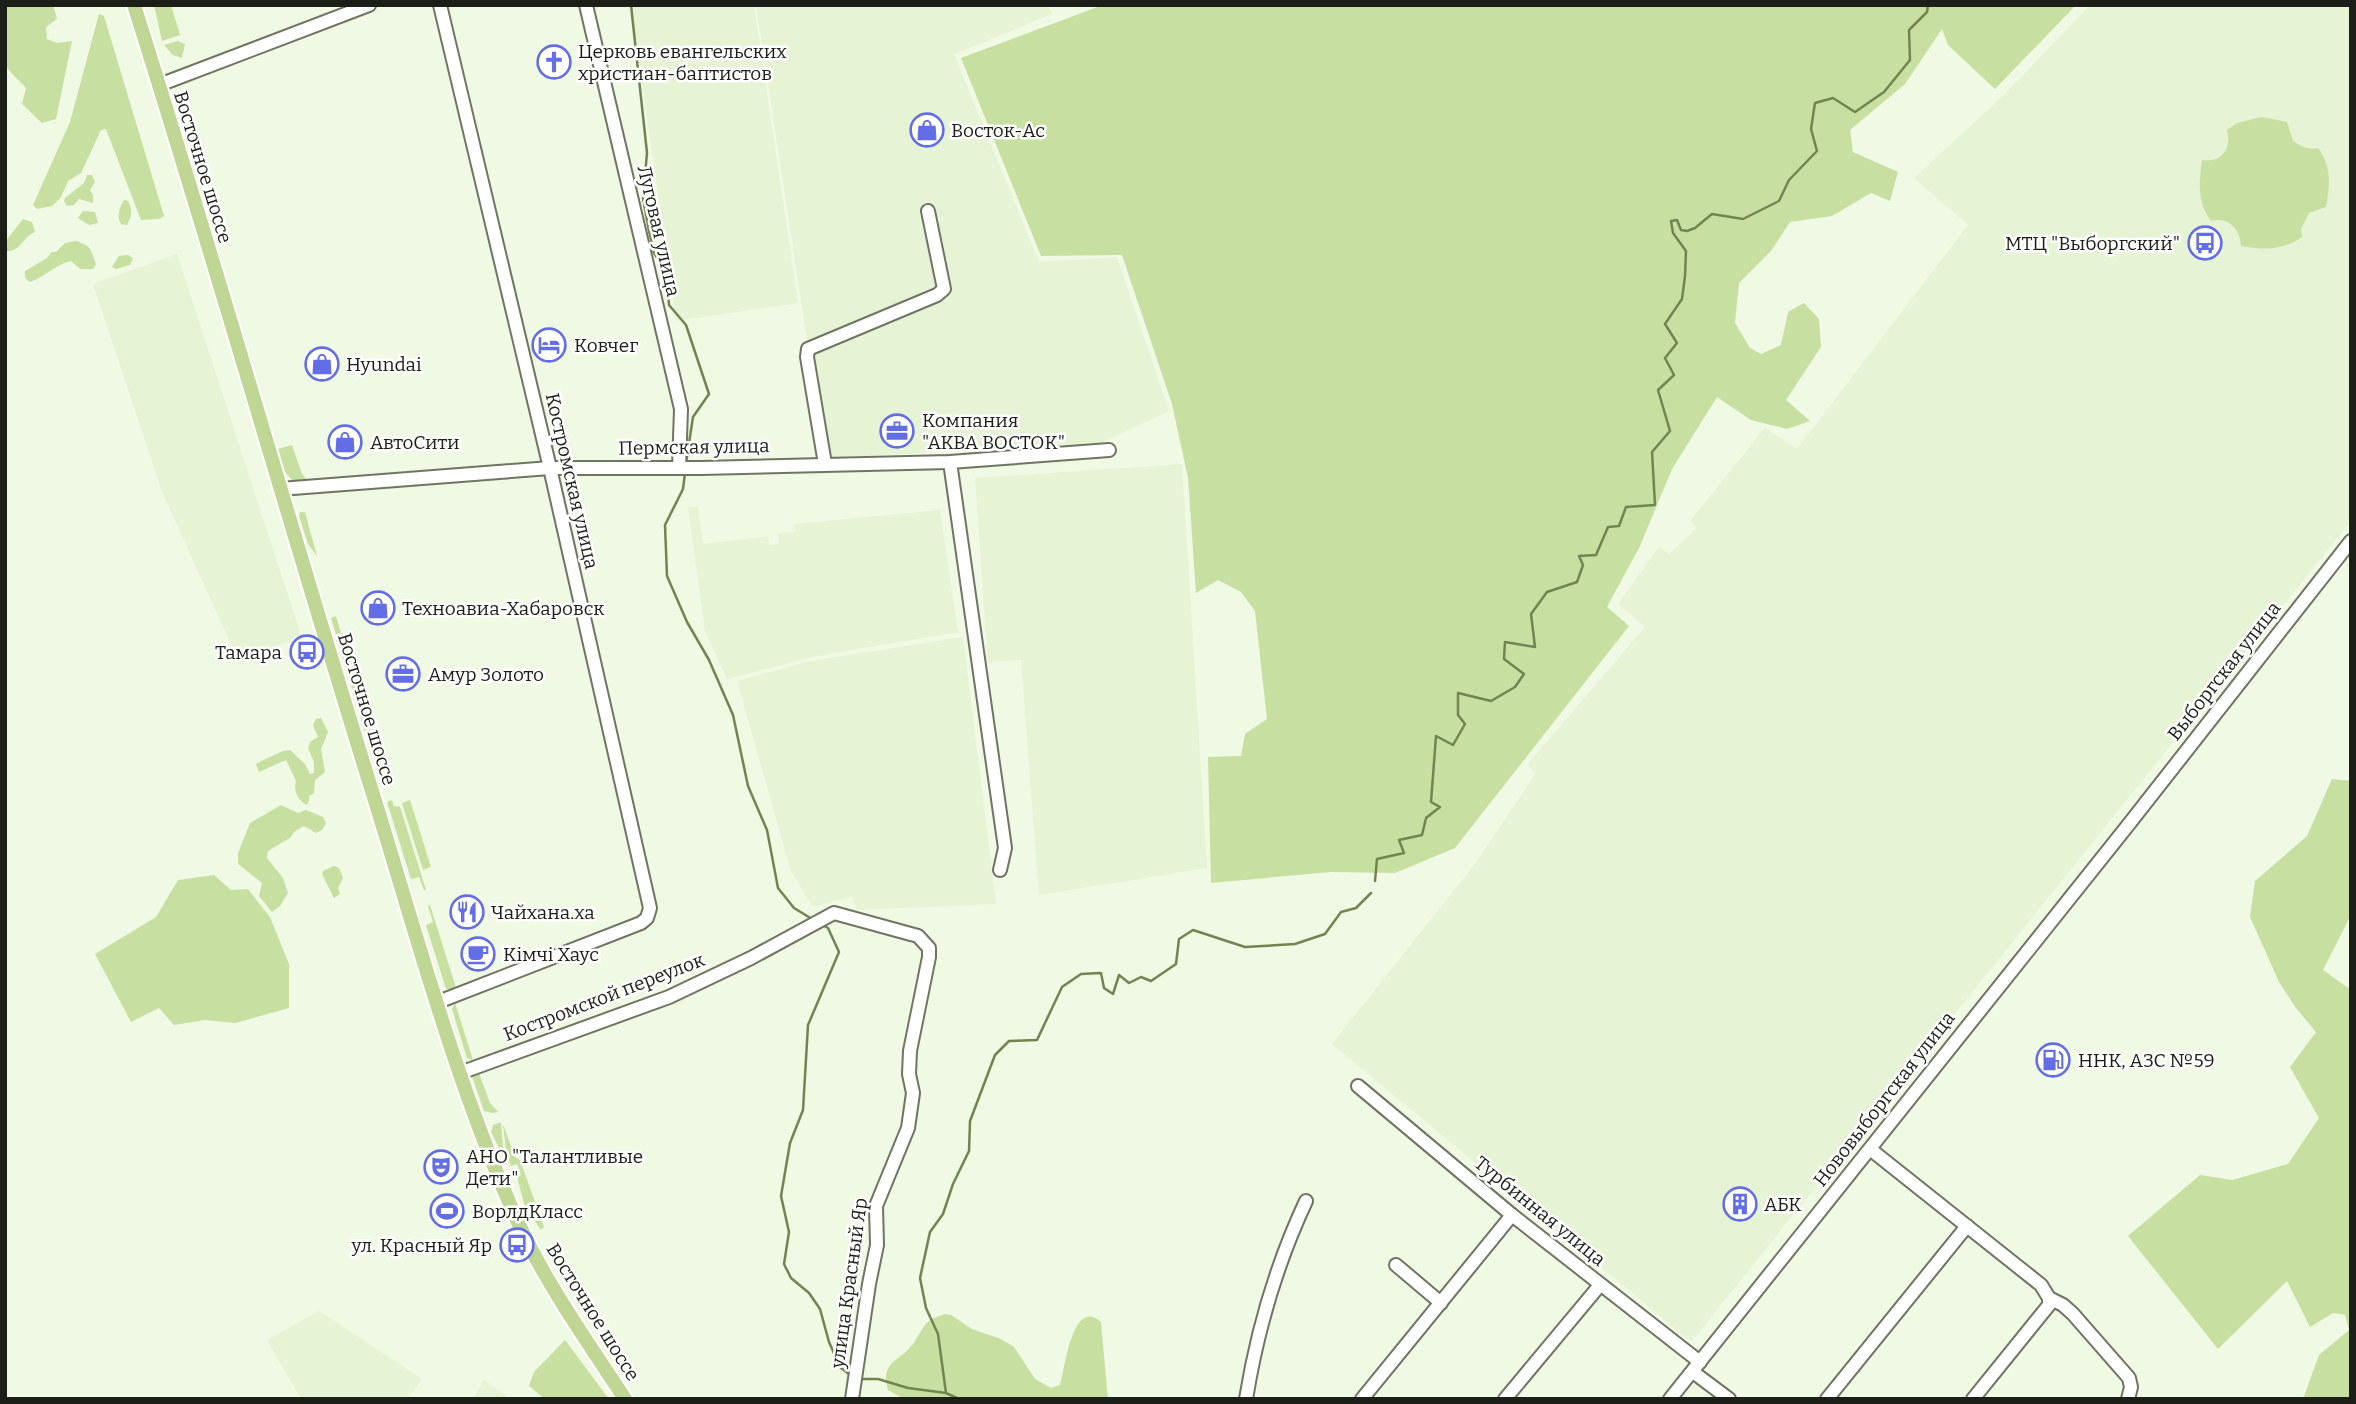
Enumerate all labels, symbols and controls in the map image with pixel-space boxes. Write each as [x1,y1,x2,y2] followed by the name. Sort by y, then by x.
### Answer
[578,40,787,85] place label: Церковь евангельских христиан-баптистов
[535,43,573,81] church icon: Церковь евангельских христиан-баптистов
[169,88,237,246] street label: Восточное шоссе
[908,111,946,149] shop icon: Восток-Ас
[951,119,1045,142] place label: Восток-Ас
[633,163,685,299] street label: Луговая улица
[2186,224,2224,262] bus stop icon: МТЦ "Выборгский"
[2005,232,2180,255] place label: МТЦ "Выборгский"
[530,326,568,364] hotel icon: Ковчег
[574,334,638,357] place label: Ковчег
[303,345,341,383] shop icon: Hyundai
[346,353,422,376] place label: Hyundai
[541,391,604,572] street label: Костромская улица
[922,409,1065,454] place label: Компания "АКВА ВОСТОК"
[878,412,916,450] office icon: Компания "АКВА ВОСТОК"
[326,423,364,461] shop icon: АвтоСити
[370,431,460,454] place label: АвтоСити
[618,434,770,460] street label: Пермская улица
[359,589,397,627] shop icon: Техноавиа-Хабаровск
[402,597,605,620] place label: Техноавиа-Хабаровск
[2163,597,2286,745] street label: Выборгская улица
[333,630,401,788] street label: Восточное шоссе
[288,633,326,671] bus stop icon: Тамара
[215,641,283,664] place label: Тамара
[384,655,422,693] office icon: Амур Золото
[428,663,544,686] place label: Амур Золото
[448,893,486,931] restaurant icon: Чайхана.ха
[491,901,595,924] place label: Чайхана.ха
[459,935,497,973] cafe icon: Кiмчi Хаус
[503,943,599,966] place label: Кiмчi Хаус
[500,948,708,1046] street label: Костромской переулок
[1808,1006,1960,1191] street label: Нововыборгская улица
[2034,1041,2072,1079] fuel station icon: ННК, АЗС №59
[2078,1049,2215,1072] place label: ННК, АЗС №59
[466,1145,643,1190] place label: АНО "Талантливые Дети"
[422,1148,460,1186] theatre icon: АНО "Талантливые Дети"
[1470,1151,1611,1271] street label: Турбинная улица
[1721,1185,1759,1223] building icon: АБК
[428,1192,466,1230] sports icon: ВорлдКласс
[1764,1193,1802,1216] place label: АБК
[826,1196,872,1371] street label: улица Красный Яр
[472,1200,583,1223] place label: ВорлдКласс
[498,1226,536,1264] bus stop icon: ул. Красный Яр
[351,1234,492,1257] place label: ул. Красный Яр
[541,1239,645,1385] street label: Восточное шоссе

